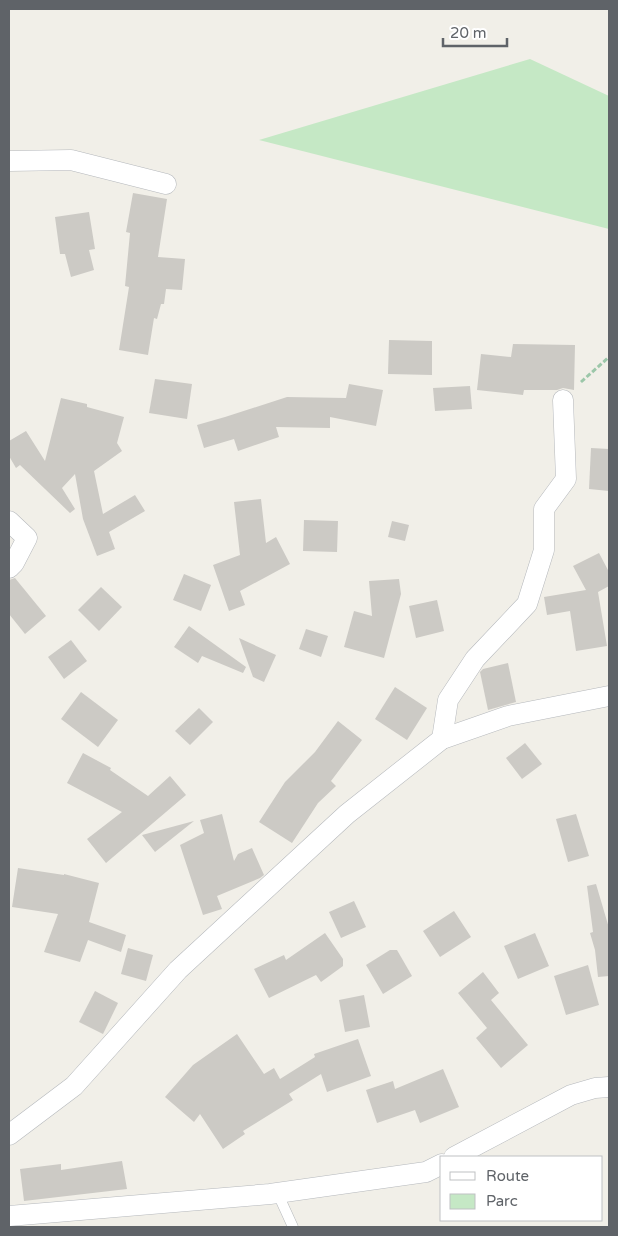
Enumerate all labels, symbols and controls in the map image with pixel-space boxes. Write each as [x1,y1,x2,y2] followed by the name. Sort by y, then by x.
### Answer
[443,15,507,47] scale bar
[450,24,487,42] text: 20 m
[440,1156,603,1221] legend
[486,1167,529,1185] text: Route
[486,1192,518,1210] text: Parc

